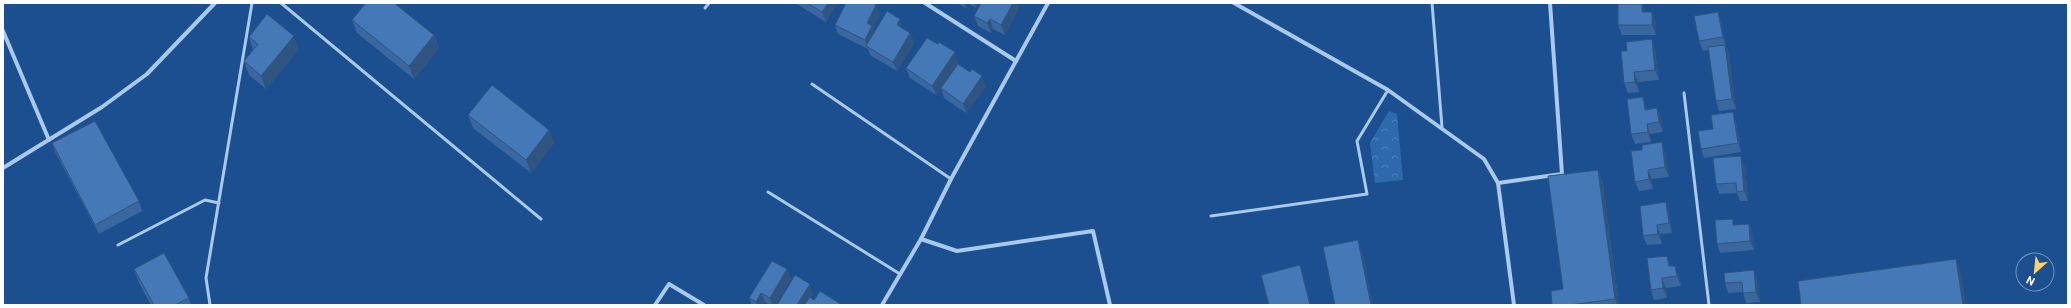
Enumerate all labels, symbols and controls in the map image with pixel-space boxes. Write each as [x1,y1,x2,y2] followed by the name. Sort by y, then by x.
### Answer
[2015,252,2055,292] north arrow
[2024,273,2037,288] text: N

